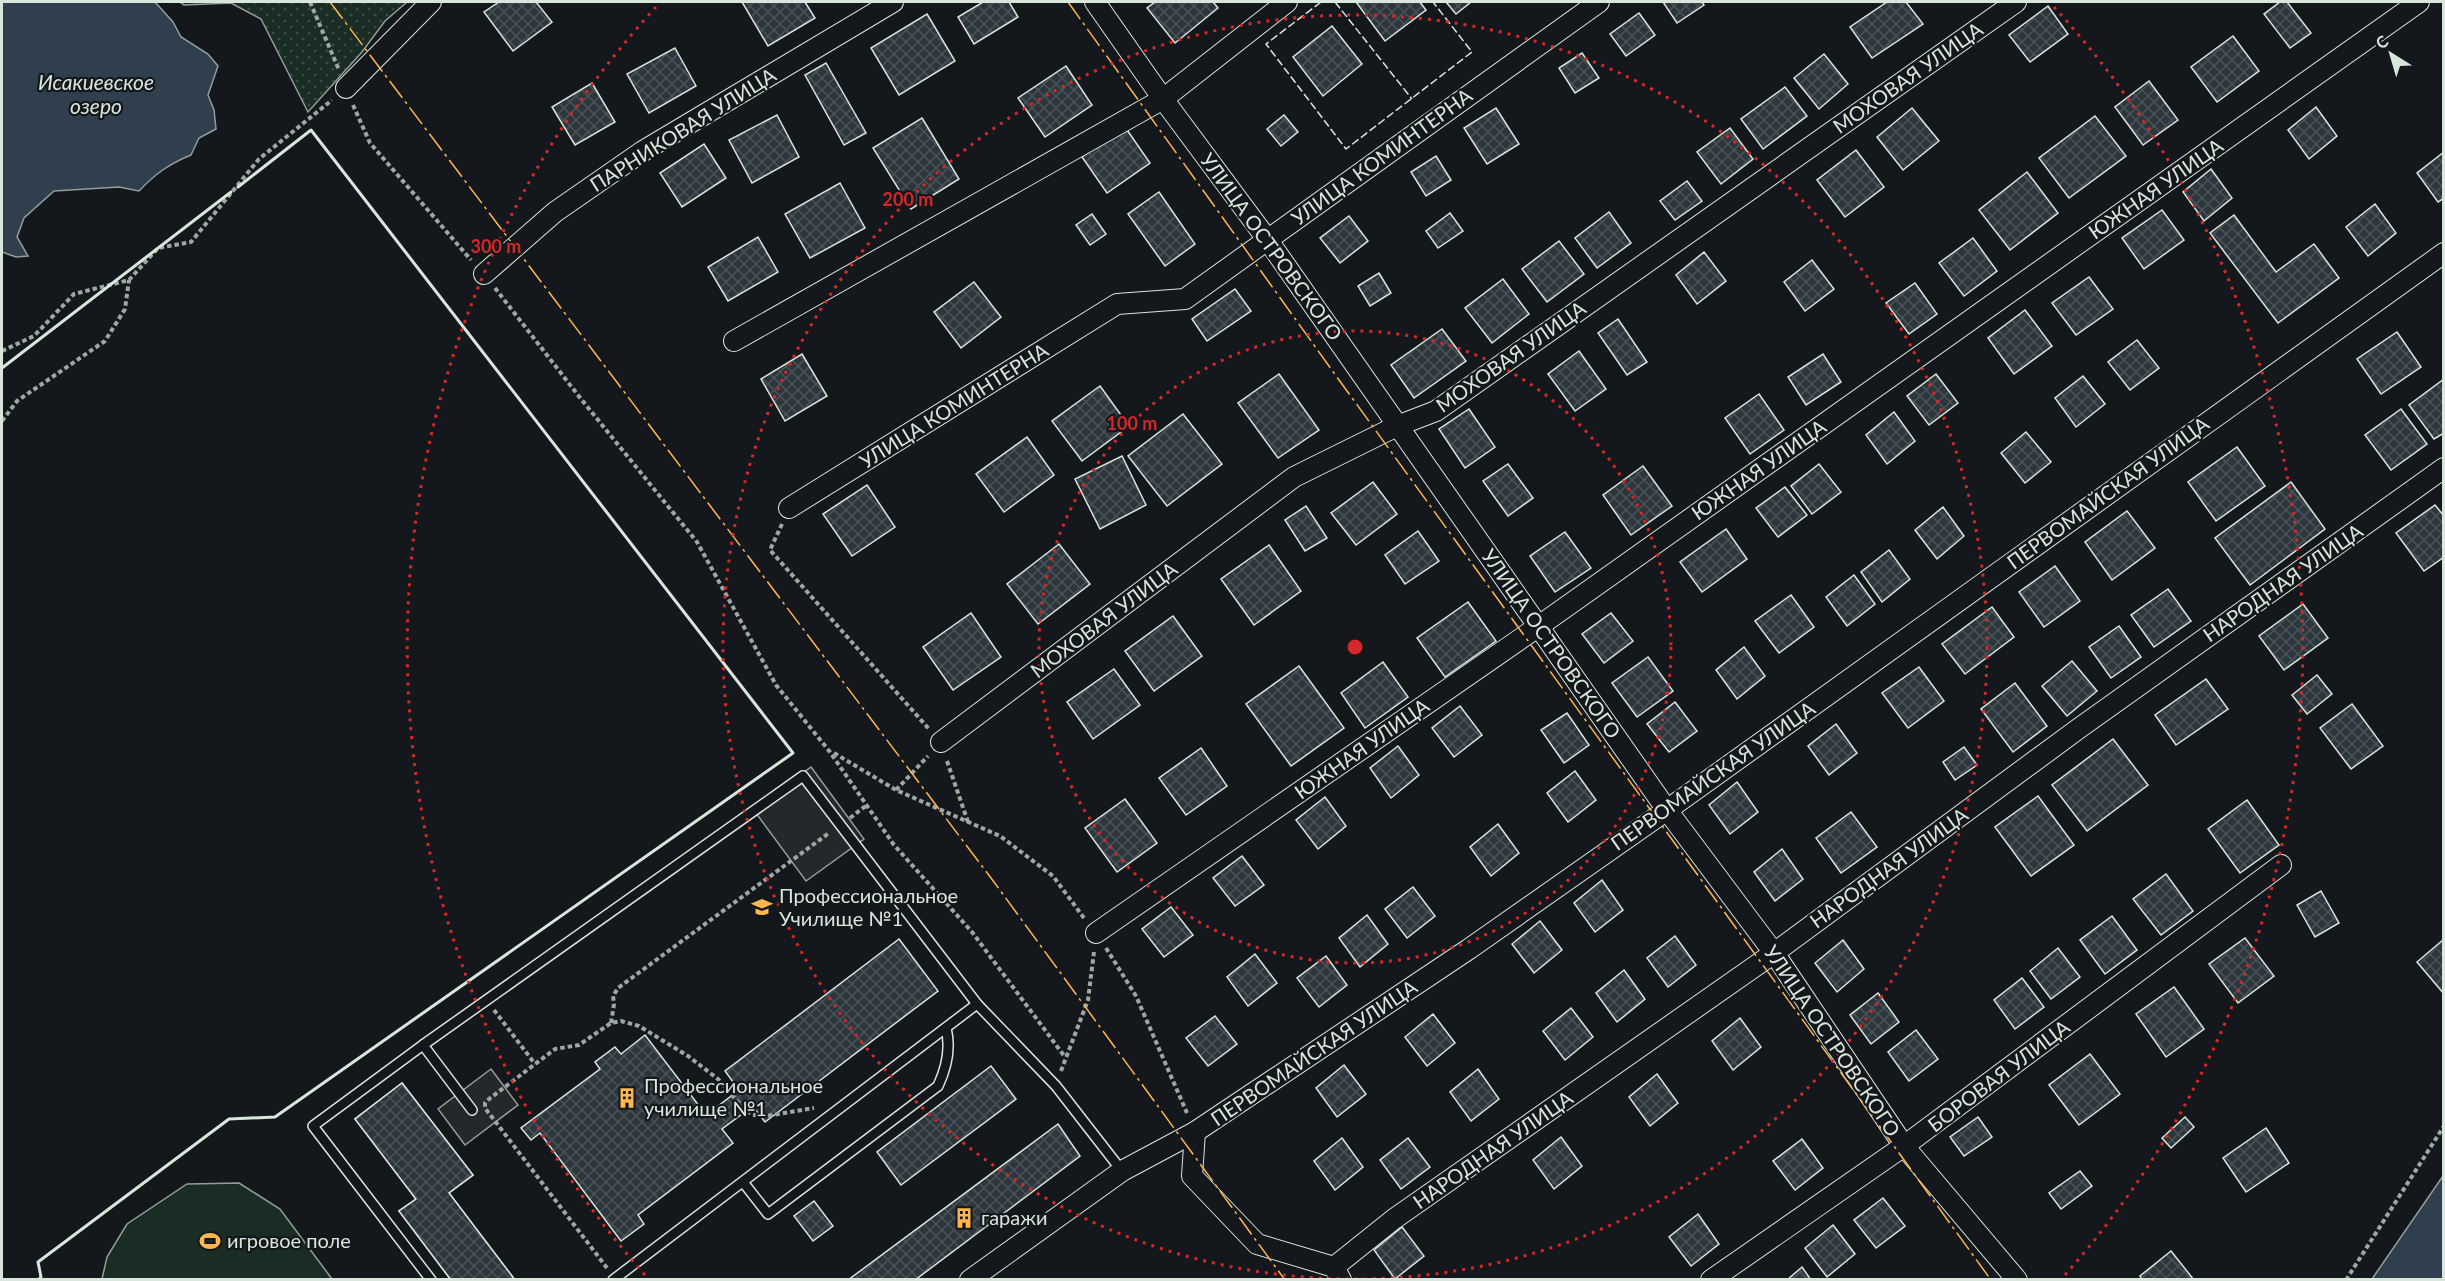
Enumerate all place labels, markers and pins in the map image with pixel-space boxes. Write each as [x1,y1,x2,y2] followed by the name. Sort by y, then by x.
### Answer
[1345,637,1365,657] centre of rings
[779,883,958,930] place label: Профессиональное Училище №1
[750,895,774,919] school or university icon: Профессиональное Училище №1
[644,1073,823,1120] place label: Профессиональное училище №1
[615,1086,639,1110] building icon: Профессиональное училище №1
[981,1205,1048,1229] place label: гаражи
[952,1206,976,1230] building icon: гаражи
[227,1228,351,1252] place label: игровое поле
[198,1229,222,1253] sports icon: игровое поле

